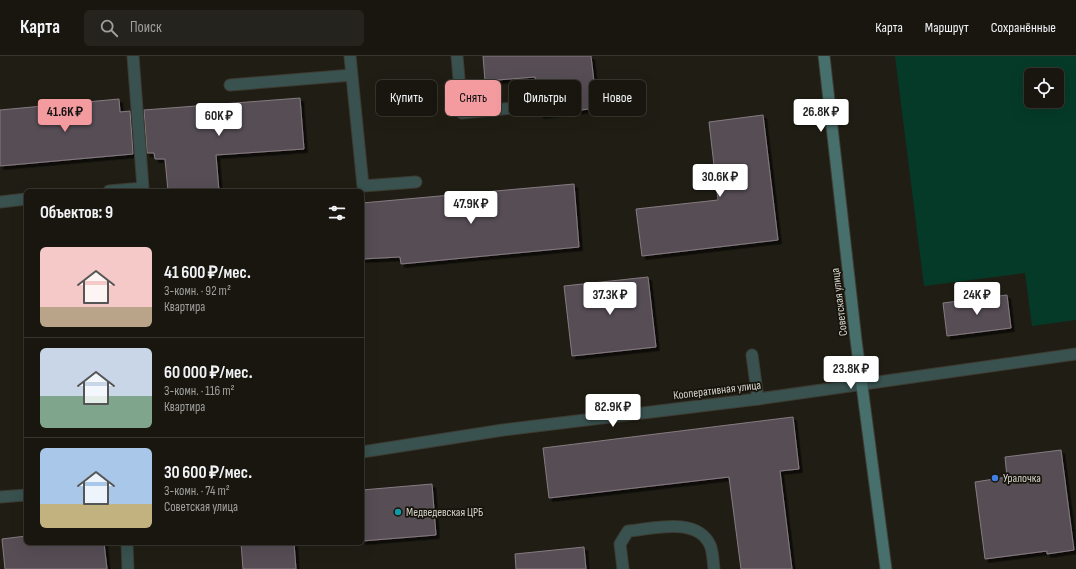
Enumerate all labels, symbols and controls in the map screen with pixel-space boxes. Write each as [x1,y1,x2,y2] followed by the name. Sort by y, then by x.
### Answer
[84,10,364,46] search box
[20,16,60,39] text: Карта
[98,17,120,39] icon: search
[130,18,162,37] text: Поиск
[875,19,903,36] text: Карта
[925,19,969,36] text: Маршрут
[991,19,1056,36] text: Сохранённые
[1024,68,1064,108] map controls
[1024,68,1064,108] button: locate
[376,80,437,116] chip: Купить
[445,80,501,116] chip: Снять
[509,80,581,116] chip: Фильтры
[589,80,646,116] chip: Новое
[28,99,102,133] pin: 41.6K ₽
[784,99,858,133] pin: 26.8K ₽
[191,103,247,137] pin: 60K ₽
[47,104,83,120] text: 41.6K ₽
[803,104,839,120] text: 26.8K ₽
[205,108,233,124] text: 60K ₽
[683,164,757,198] pin: 30.6K ₽
[702,169,738,185] text: 30.6K ₽
[434,191,508,225] pin: 47.9K ₽
[453,196,489,212] text: 47.9K ₽
[326,202,348,224] icon: filters
[40,203,113,223] text: Объектов: 9
[72,263,120,311] icon: home
[164,263,251,283] text: 41 600 ₽/мес.
[828,267,851,337] street label: Советская улица
[573,282,647,316] pin: 37.3K ₽
[949,282,1005,316] pin: 24K ₽
[164,283,231,299] text: 3-комн. · 92 m²
[592,287,628,303] text: 37.3K ₽
[963,287,991,303] text: 24K ₽
[164,299,205,315] text: Квартира
[814,356,888,390] pin: 23.8K ₽
[833,361,869,377] text: 23.8K ₽
[164,363,253,383] text: 60 000 ₽/мес.
[72,364,120,412] icon: home
[672,378,762,403] street label: Кооперативная улица
[164,383,235,399] text: 3-комн. · 116 m²
[576,394,650,428] pin: 82.9K ₽
[164,399,205,415] text: Квартира
[595,399,631,415] text: 82.9K ₽
[164,463,252,483] text: 30 600 ₽/мес.
[72,464,120,512] icon: home
[1003,471,1041,486] place label: Уралочка
[990,473,1000,483] marker: Уралочка
[164,483,230,499] text: 3-комн. · 74 m²
[164,499,238,515] text: Советская улица
[406,505,483,520] place label: Медведевская ЦРБ
[393,507,403,517] marker: Медведевская ЦРБ

